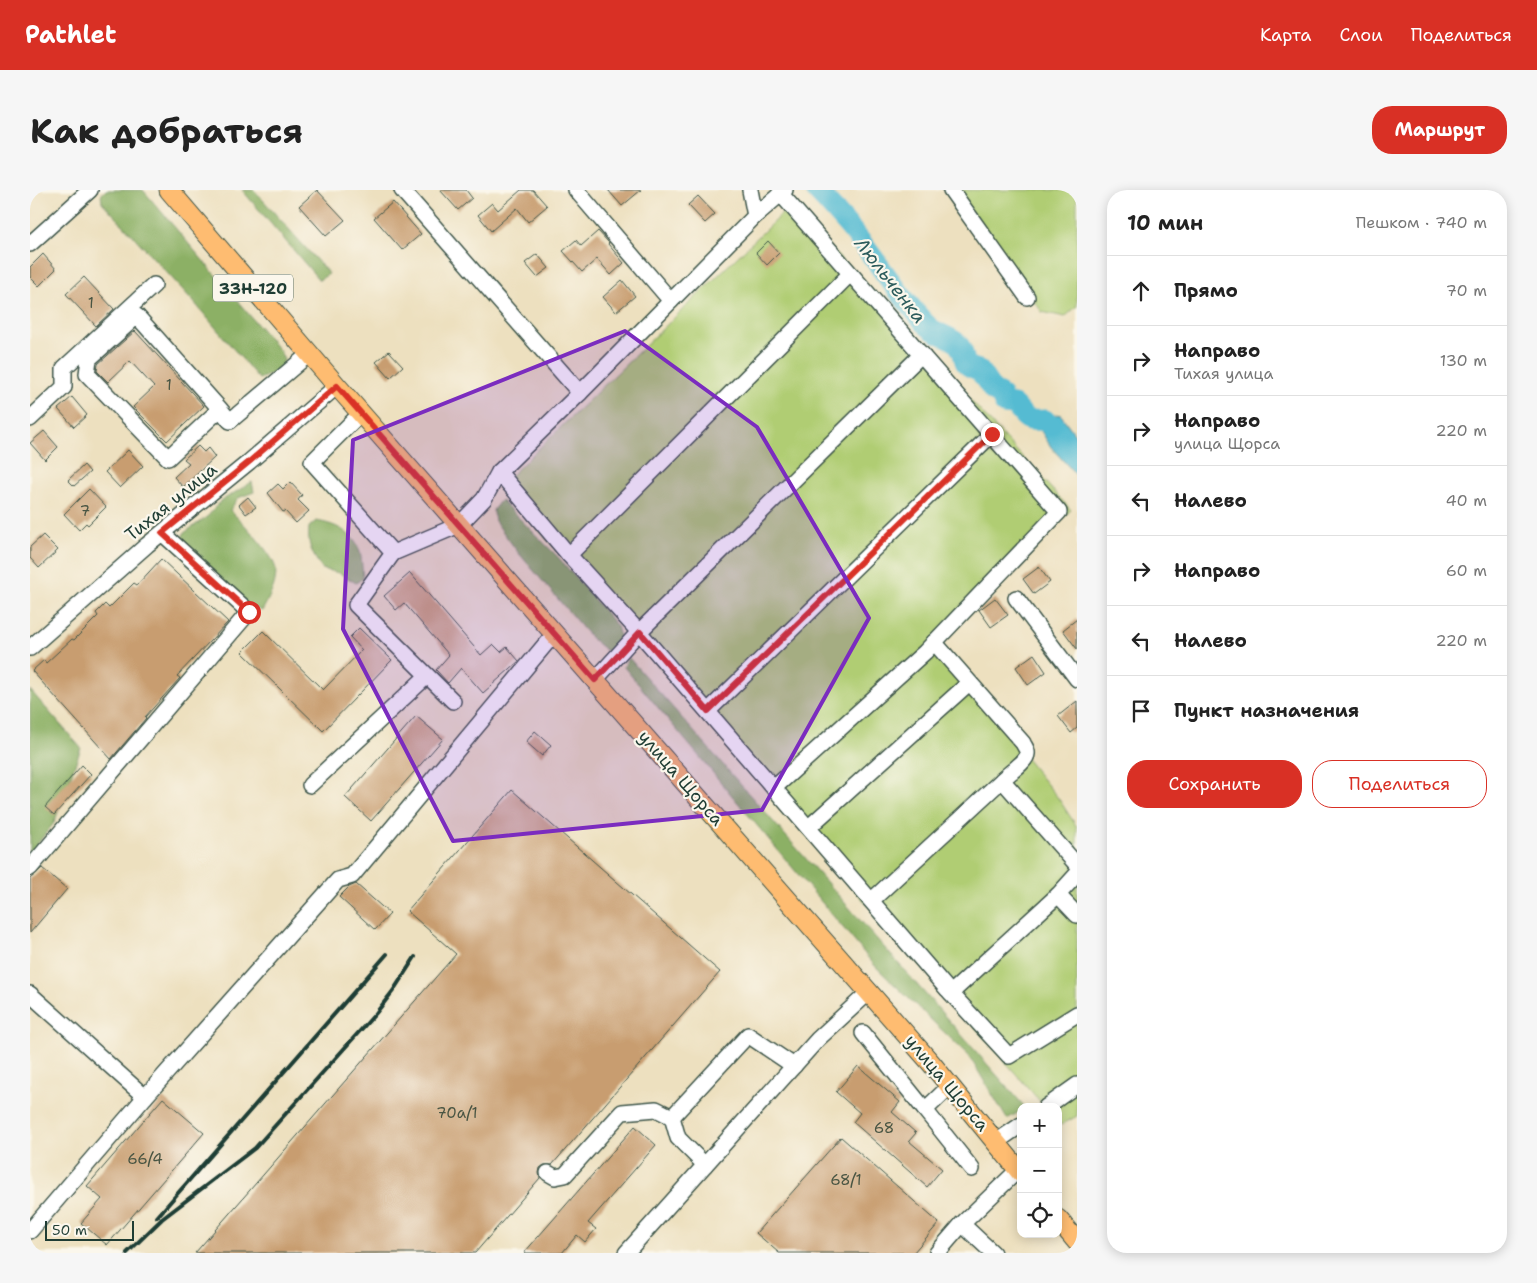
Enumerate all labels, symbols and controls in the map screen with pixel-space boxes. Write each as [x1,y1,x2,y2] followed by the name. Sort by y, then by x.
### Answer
[25,19,116,51] text: Pathlet
[1260,23,1311,47] text: Карта
[1339,23,1383,47] text: Слои
[1411,23,1512,47] text: Поделиться
[1372,106,1507,154] button: Маршрут
[30,107,303,154] text: Как добраться
[1127,209,1203,237] text: 10 мин
[1356,212,1487,233] text: Пешком · 740 m
[849,231,932,328] water label: Люльченка
[213,275,293,302] road number: 33Н-120
[1127,277,1155,305] icon: ahead
[1174,278,1238,303] text: Прямо
[1446,280,1487,301] text: 70 m
[88,293,94,313] house number: 1
[1174,338,1260,363] text: Направо
[1127,347,1155,375] icon: right
[1440,350,1487,371] text: 130 m
[1174,363,1273,384] text: Тихая улица
[166,375,172,395] house number: 1
[1174,408,1260,433] text: Направо
[1127,417,1155,445] icon: right
[1435,420,1487,441] text: 220 m
[981,423,1004,446] route end
[1174,433,1280,454] text: улица Щорса
[120,457,222,547] street label: Тихая улица
[1127,487,1155,515] icon: left
[1174,488,1247,513] text: Налево
[1445,490,1487,511] text: 40 m
[80,501,90,521] house number: 7
[1127,557,1155,585] icon: right
[1174,558,1260,583] text: Направо
[1446,560,1487,581] text: 60 m
[238,601,261,624] route start
[1127,627,1155,655] icon: left
[1174,628,1247,653] text: Налево
[1435,630,1487,651] text: 220 m
[1127,697,1155,725] icon: arrive
[1174,698,1359,723] text: Пункт назначения
[633,725,729,831] street label: улица Щорса
[1127,760,1302,808] button: Сохранить
[1312,760,1487,808] button: Поделиться
[899,1030,995,1136] street label: улица Щорса
[436,1103,478,1123] house number: 70а/1
[1017,1103,1062,1238] map controls
[1017,1103,1062,1148] button: +
[874,1118,894,1138] house number: 68
[1017,1148,1062,1193] button: −
[127,1149,163,1169] house number: 66/4
[830,1170,862,1190] house number: 68/1
[1017,1193,1062,1238] button: locate
[45,1218,134,1241] scale bar
[52,1221,87,1239] text: 50 m

